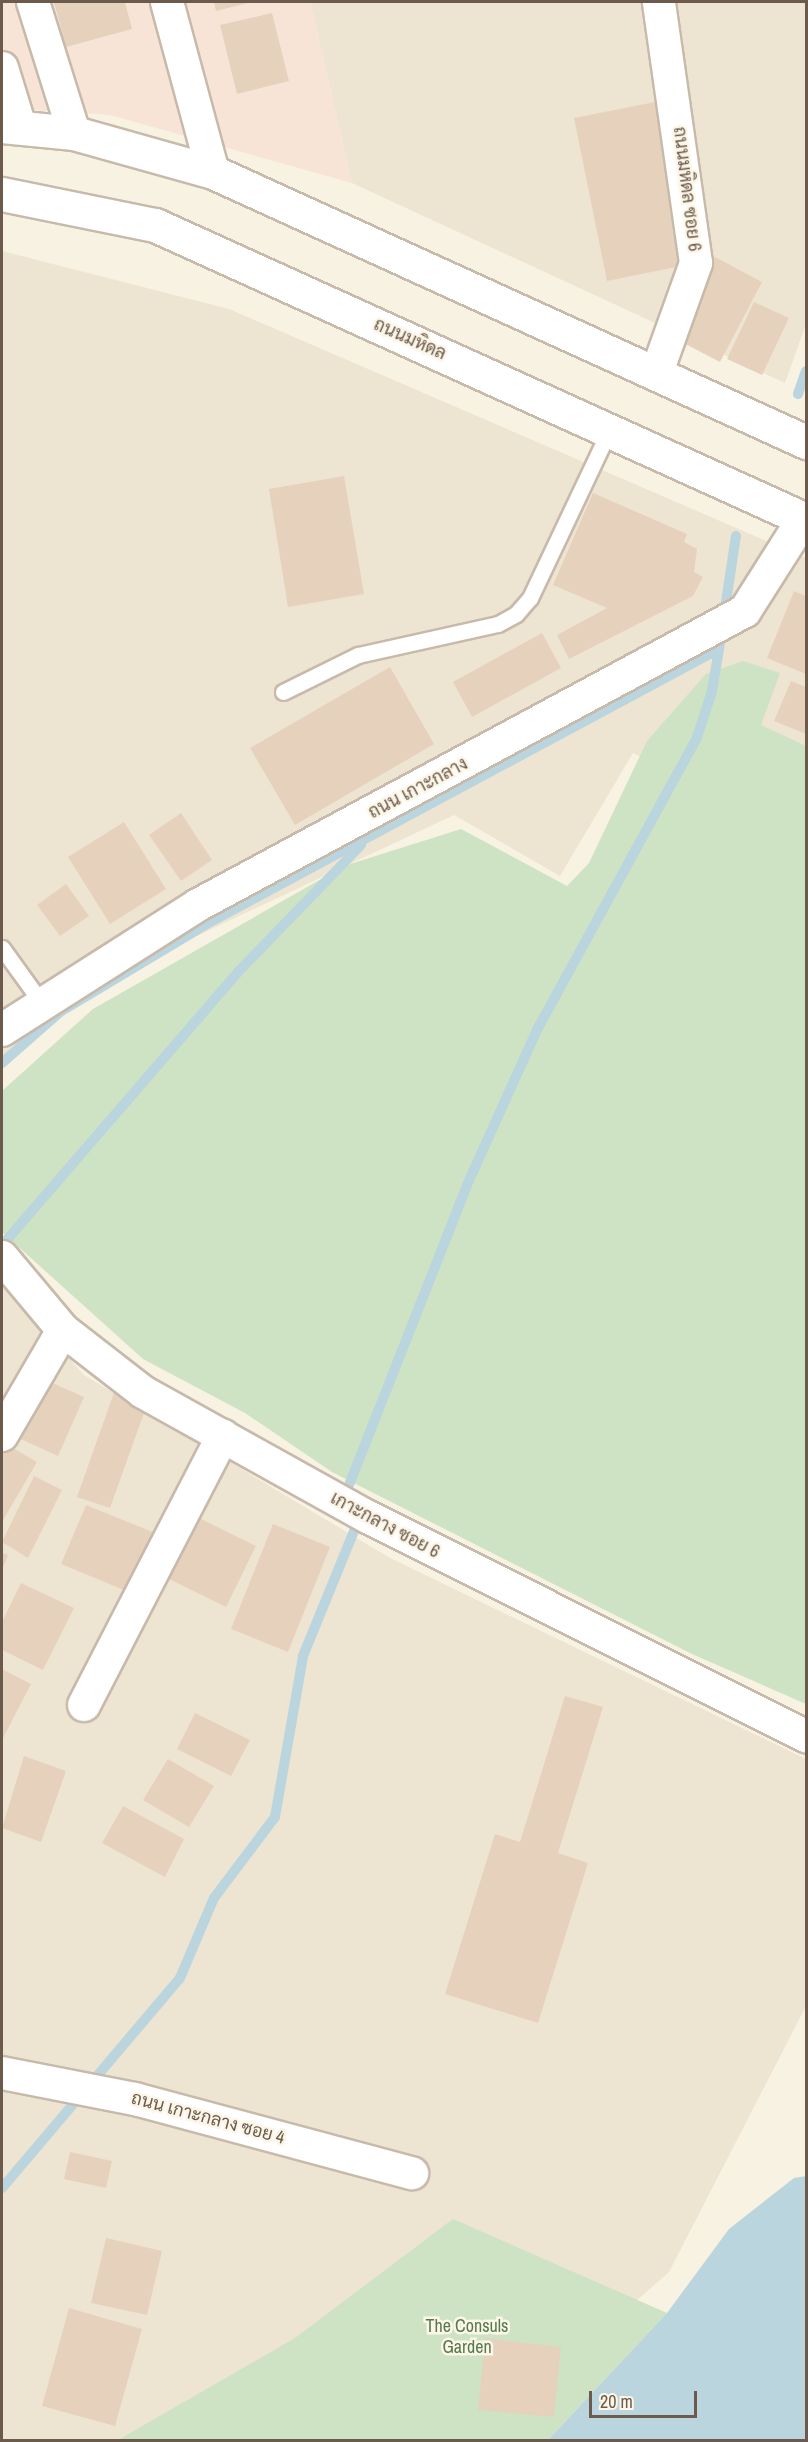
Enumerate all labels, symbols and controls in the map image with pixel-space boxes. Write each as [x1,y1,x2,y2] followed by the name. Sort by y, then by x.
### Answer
[669,125,705,253] street label: ถนนมหิดล ซอย 6
[370,313,450,365] street label: ถนนมหิดล
[365,753,471,823] street label: ถนน เกาะกลาง
[327,1487,443,1563] street label: เกาะกลาง ซอย 6
[129,2087,287,2149] street label: ถนน เกาะกลาง ซอย 4
[426,2316,508,2358] park label: The Consuls Garden
[592,2379,700,2417] scale bar
[600,2389,633,2414] text: 20 m

